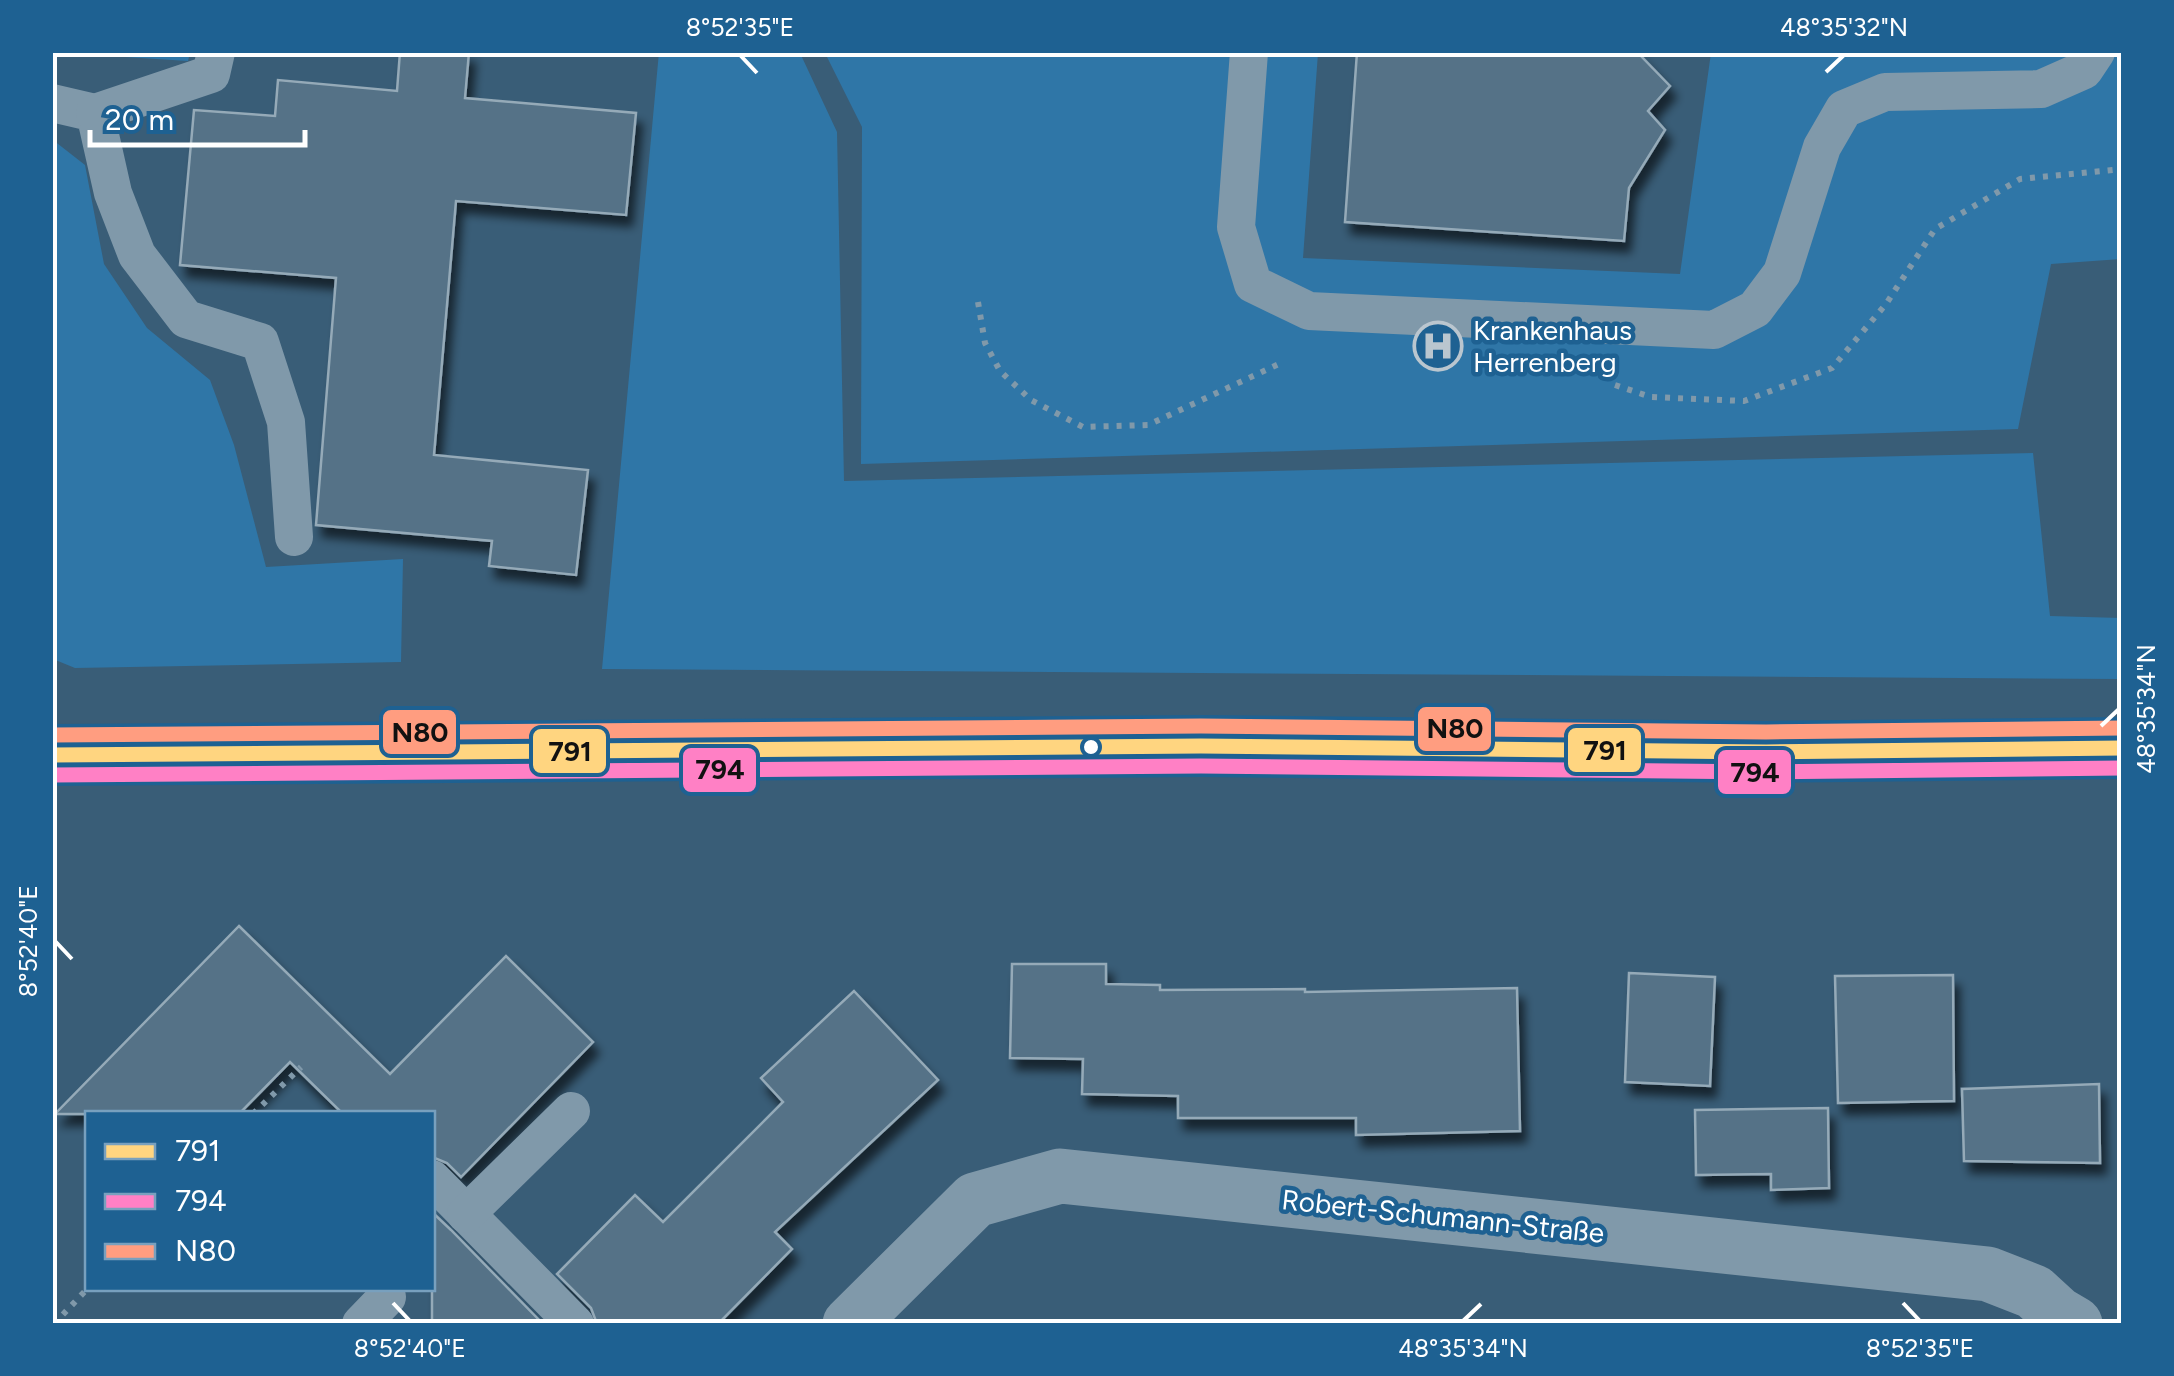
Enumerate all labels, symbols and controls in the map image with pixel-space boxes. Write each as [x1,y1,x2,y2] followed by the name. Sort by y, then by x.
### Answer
[686,12,794,42] text: 8°52'35"E
[1780,12,1908,42] text: 48°35'32"N
[90,85,305,147] scale bar
[105,101,174,138] text: 20 m
[1473,313,1632,379] place label: Krankenhaus Herrenberg
[1412,320,1464,372] hospital icon: Krankenhaus Herrenberg
[2131,644,2161,774] text: 48°35'34"N
[1416,705,1493,753] line badge: N80
[381,708,458,756] line badge: N80
[1427,711,1483,745] text: N80
[392,715,448,749] text: N80
[1566,726,1643,774] line badge: 791
[531,727,608,775] line badge: 791
[1583,733,1627,767] text: 791
[548,734,592,768] text: 791
[1081,737,1101,757] unlabelled marker
[681,746,758,794] line badge: 794
[1716,748,1793,796] line badge: 794
[695,752,745,786] text: 794
[1730,755,1780,789] text: 794
[13,885,43,997] text: 8°52'40"E
[85,1111,435,1291] legend
[175,1132,220,1169] text: 791
[175,1182,227,1219] text: 794
[1280,1182,1606,1250] street label: Robert-Schumann-Straße
[175,1232,236,1269] text: N80
[354,1333,466,1363] text: 8°52'40"E
[1398,1333,1528,1363] text: 48°35'34"N
[1866,1333,1974,1363] text: 8°52'35"E

